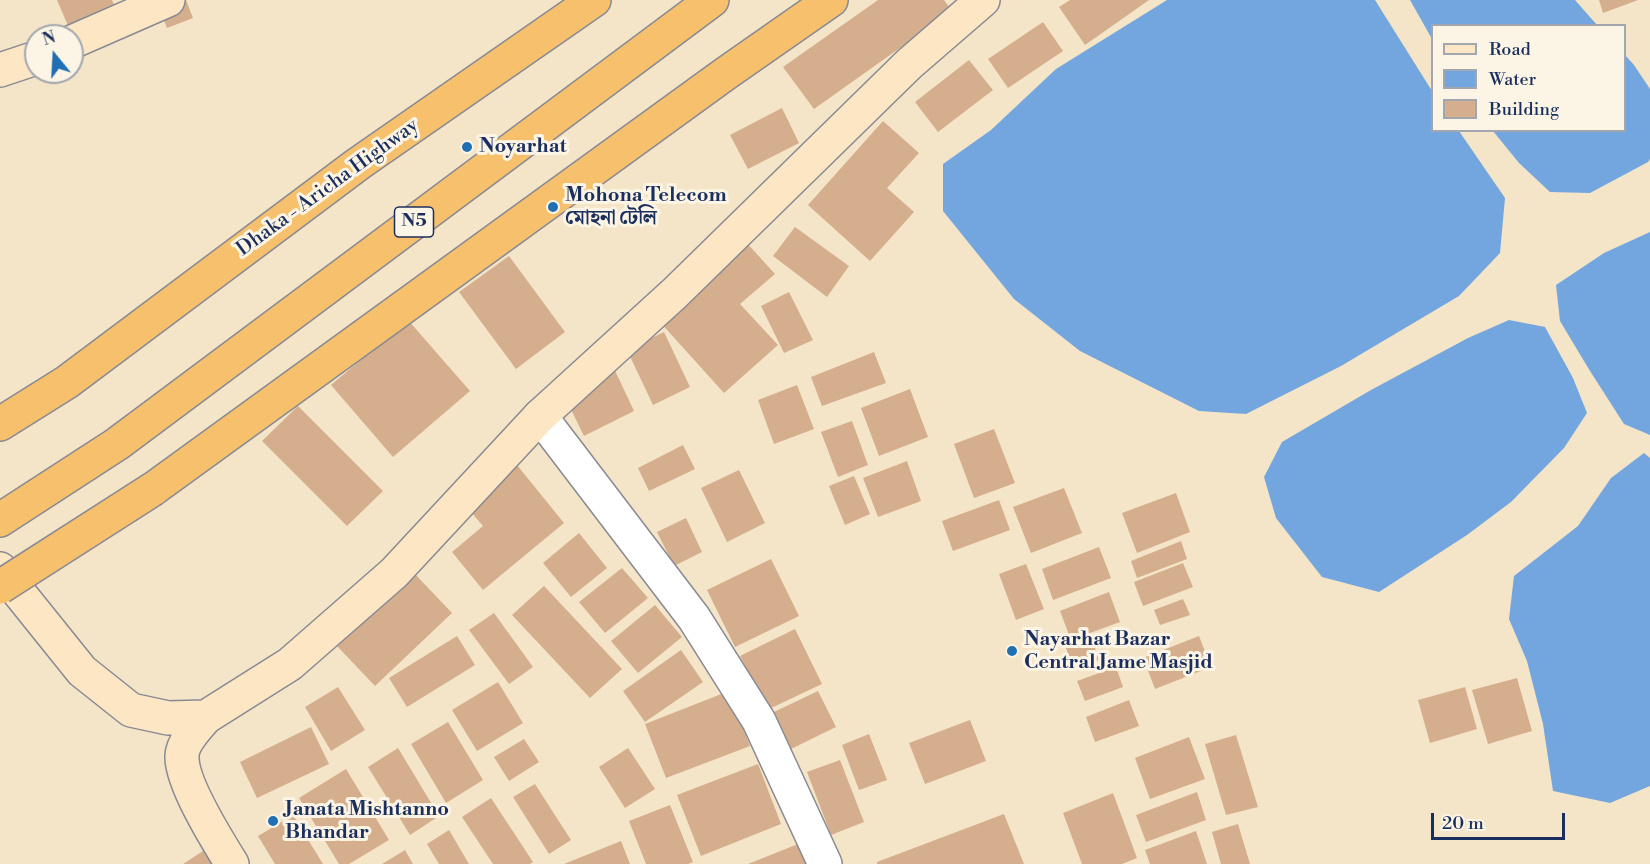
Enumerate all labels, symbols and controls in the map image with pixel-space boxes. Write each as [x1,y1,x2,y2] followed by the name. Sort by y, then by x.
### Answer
[24,24,84,84] north arrow
[1431,24,1626,132] legend
[40,27,58,50] text: N
[1489,38,1531,61] text: Road
[1489,68,1536,91] text: Water
[1489,98,1559,121] text: Building
[232,114,424,262] street label: Dhaka - Aricha Highway
[479,135,567,159] place label: Noyarhat
[460,140,474,154] marker: Noyarhat
[565,184,727,231] place label: Mohona Telecom মোহনা টেলি
[546,200,560,214] marker: Mohona Telecom মোহনা টেলি
[394,207,434,237] road number: N5
[1024,628,1213,675] place label: Nayarhat Bazar Central Jame Masjid
[1005,644,1019,658] marker: Nayarhat Bazar Central Jame Masjid
[285,798,449,845] place label: Janata Mishtanno Bhandar
[1434,801,1568,839] scale bar
[1442,812,1484,835] text: 20 m
[266,814,280,828] marker: Janata Mishtanno Bhandar

